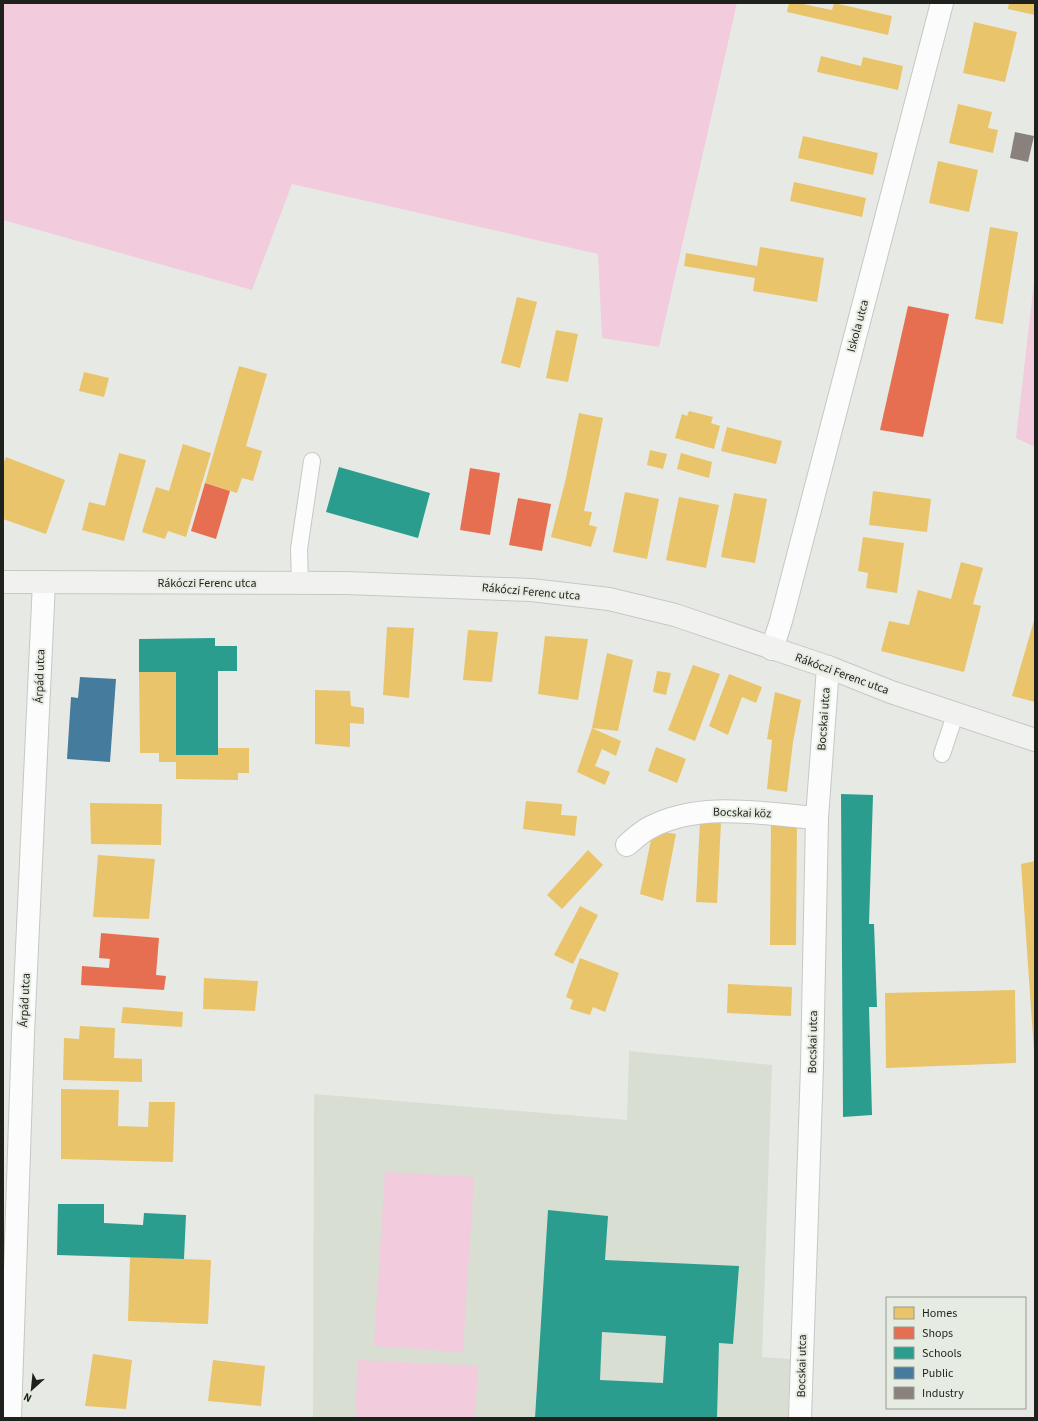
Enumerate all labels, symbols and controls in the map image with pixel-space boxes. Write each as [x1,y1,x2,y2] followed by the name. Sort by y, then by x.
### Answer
[843,298,873,354] street label: Iskola utca
[158,575,256,592] street label: Rákóczi Ferenc utca
[481,579,581,605] street label: Rákóczi Ferenc utca
[31,649,49,703] street label: Árpád utca
[793,649,891,699] street label: Rákóczi Ferenc utca
[813,687,835,751] street label: Bocskai utca
[712,803,772,823] street label: Bocskai köz
[15,973,35,1027] street label: Árpád utca
[804,1010,822,1074] street label: Bocskai utca
[886,1297,1026,1409] legend
[922,1305,957,1322] text: Homes
[922,1325,953,1342] text: Shops
[793,1334,811,1398] street label: Bocskai utca
[922,1345,962,1362] text: Schools
[922,1365,954,1382] text: Public
[12,1369,52,1409] north arrow
[922,1385,964,1402] text: Industry
[21,1389,34,1406] text: N

